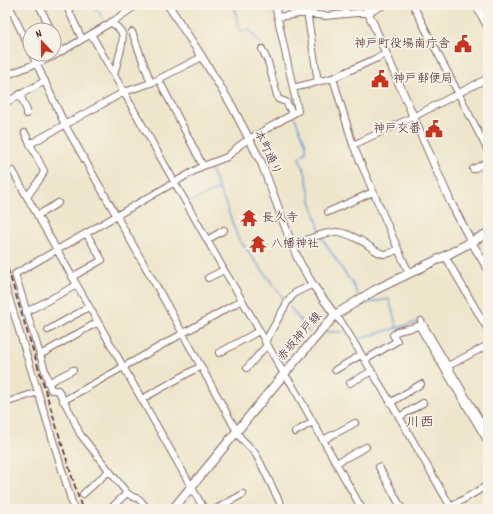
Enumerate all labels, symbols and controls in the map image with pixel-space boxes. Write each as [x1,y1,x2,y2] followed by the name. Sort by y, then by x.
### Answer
[22,22,62,62] north arrow
[33,26,45,43] text: N
[453,34,473,54] public building icon: 神戸町役場南庁舎
[354,36,450,53] place label: 神戸町役場南庁舎
[370,69,390,89] public building icon: 神戸郵便局
[393,71,453,88] place label: 神戸郵便局
[424,119,444,139] public building icon: 神戸交番
[373,121,421,138] place label: 神戸交番
[249,128,285,178] street label: 本町通り
[239,208,259,228] temple icon: 長久寺
[262,210,298,227] place label: 長久寺
[248,234,268,254] temple icon: 八幡神社
[271,236,319,253] place label: 八幡神社
[274,309,326,365] street label: 赤坂神戸線
[406,413,434,433] district label: 川西

